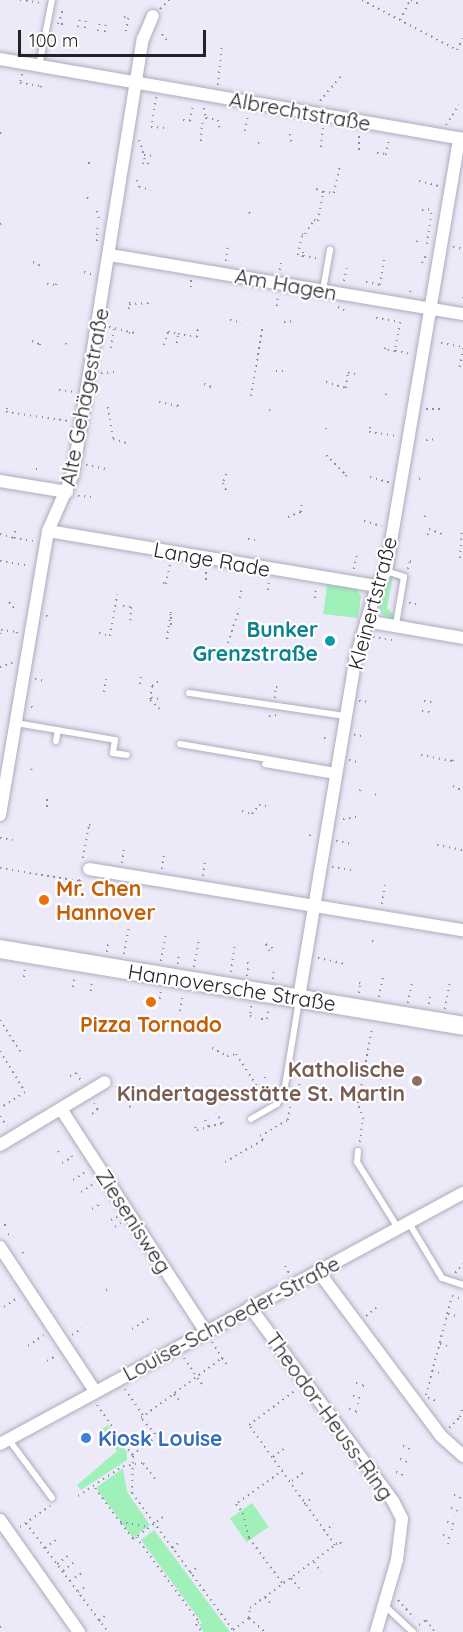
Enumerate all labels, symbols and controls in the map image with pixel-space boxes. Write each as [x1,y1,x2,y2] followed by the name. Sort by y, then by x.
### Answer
[21,18,208,56] scale bar
[29,29,78,52] text: 100 m
[227,86,373,136] street label: Albrechtstraße
[233,263,339,305] street label: Am Hagen
[54,306,114,488] street label: Alte Gehägestraße
[342,534,402,672] street label: Kleinertstraße
[152,536,272,582] street label: Lange Rade
[193,616,318,666] place label: Bunker Grenzstraße
[323,634,337,648] marker: Bunker Grenzstraße
[56,875,156,925] place label: Mr. Chen Hannover
[37,893,51,907] marker: Mr. Chen Hannover
[126,958,338,1016] street label: Hannoversche Straße
[144,995,158,1009] marker: Pizza Tornado
[80,1011,222,1037] place label: Pizza Tornado
[117,1056,405,1106] place label: Katholische Kindertagesstätte St. Martin
[410,1074,424,1088] marker: Katholische Kindertagesstätte St. Martin
[91,1164,177,1278] street label: Ziesenisweg
[118,1250,344,1386] street label: Louise-Schroeder-Straße
[261,1327,399,1505] street label: Theodor-Heuss-Ring
[98,1425,222,1451] place label: Kiosk Louise
[79,1431,93,1445] marker: Kiosk Louise

